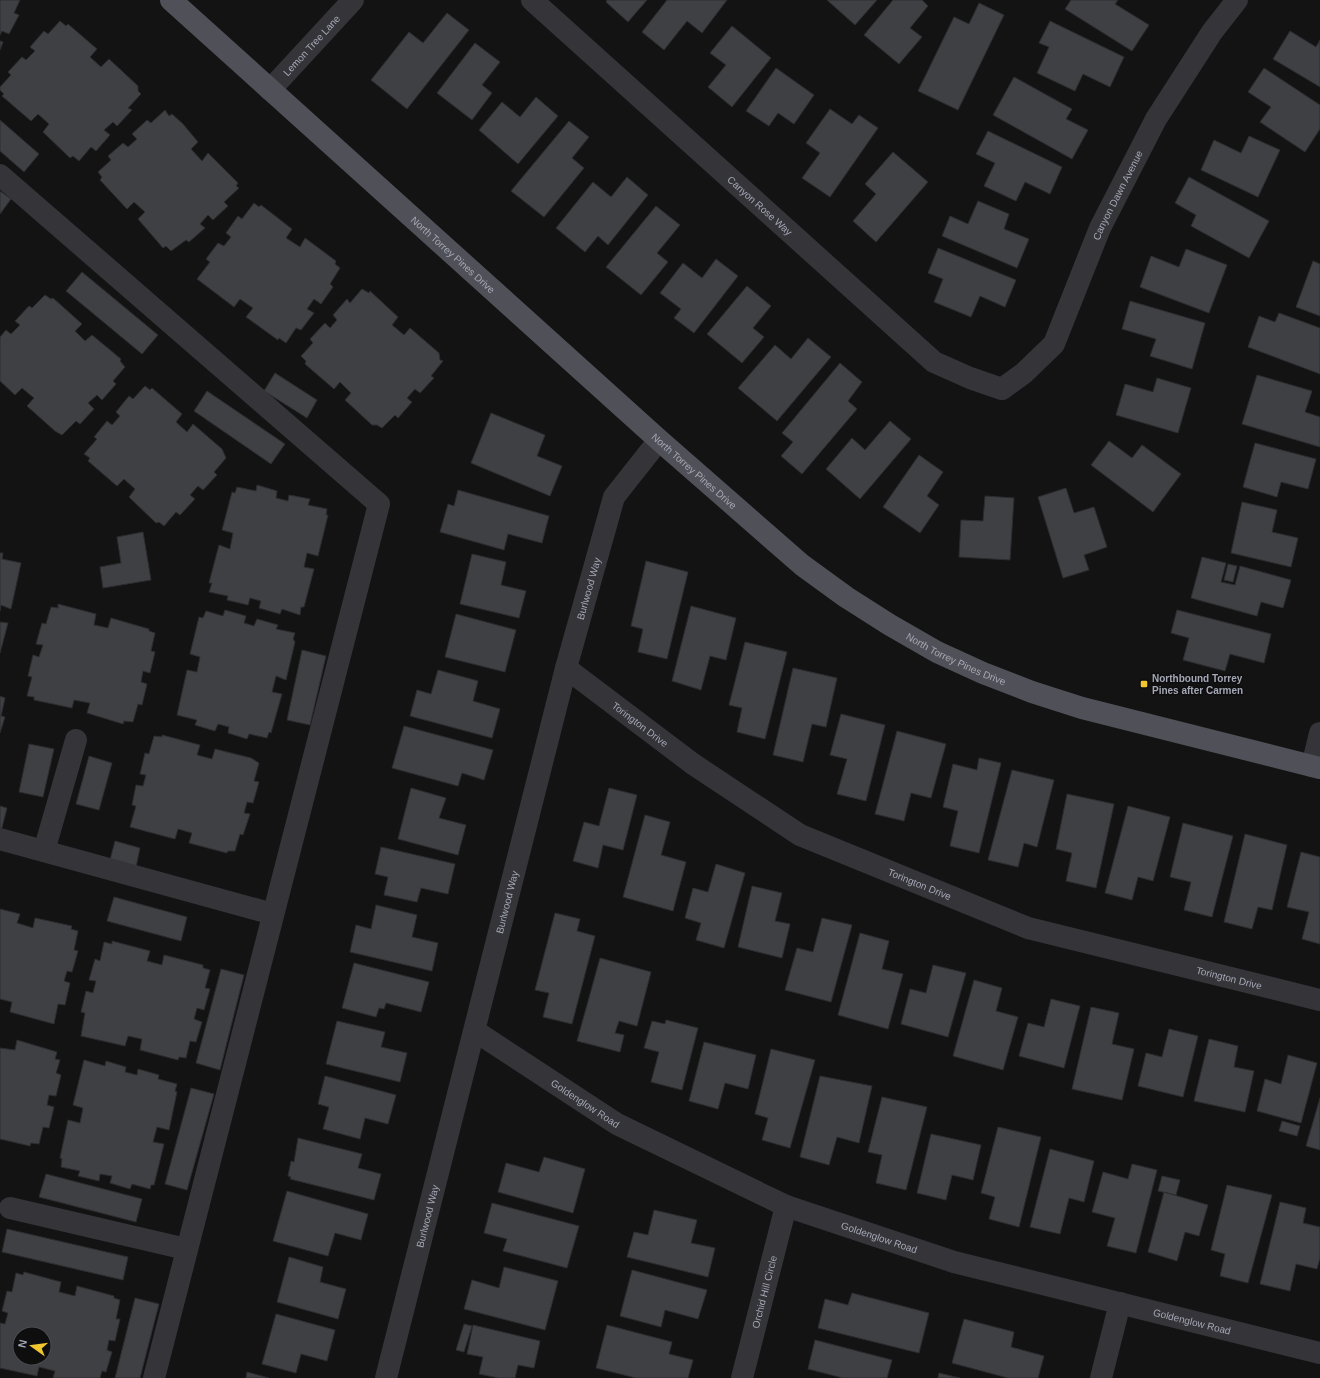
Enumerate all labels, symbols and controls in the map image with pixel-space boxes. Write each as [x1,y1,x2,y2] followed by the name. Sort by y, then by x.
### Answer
[281,13,343,78] street label: Lemon Tree Lane
[1091,148,1145,242] street label: Canyon Dawn Avenue
[725,174,794,238] street label: Canyon Rose Way
[409,214,497,296] street label: North Torrey Pines Drive
[649,431,739,512] street label: North Torrey Pines Drive
[575,556,603,621] street label: Burlwood Way
[904,631,1008,687] street label: North Torrey Pines Drive
[1152,673,1243,696] place label: Northbound Torrey Pines after Carmen
[1139,679,1149,689] marker: Northbound Torrey Pines after Carmen
[610,700,670,749] street label: Torington Drive
[886,867,953,902] street label: Torington Drive
[494,870,520,935] street label: Burlwood Way
[1195,965,1263,992] street label: Torington Drive
[549,1077,621,1130] street label: Goldenglow Road
[414,1184,441,1249] street label: Burlwood Way
[840,1220,919,1255] street label: Goldenglow Road
[750,1254,779,1329] street label: Orchid Hill Circle
[1152,1307,1232,1337] street label: Goldenglow Road
[12,1326,52,1366] north arrow
[16,1338,29,1349] text: N

